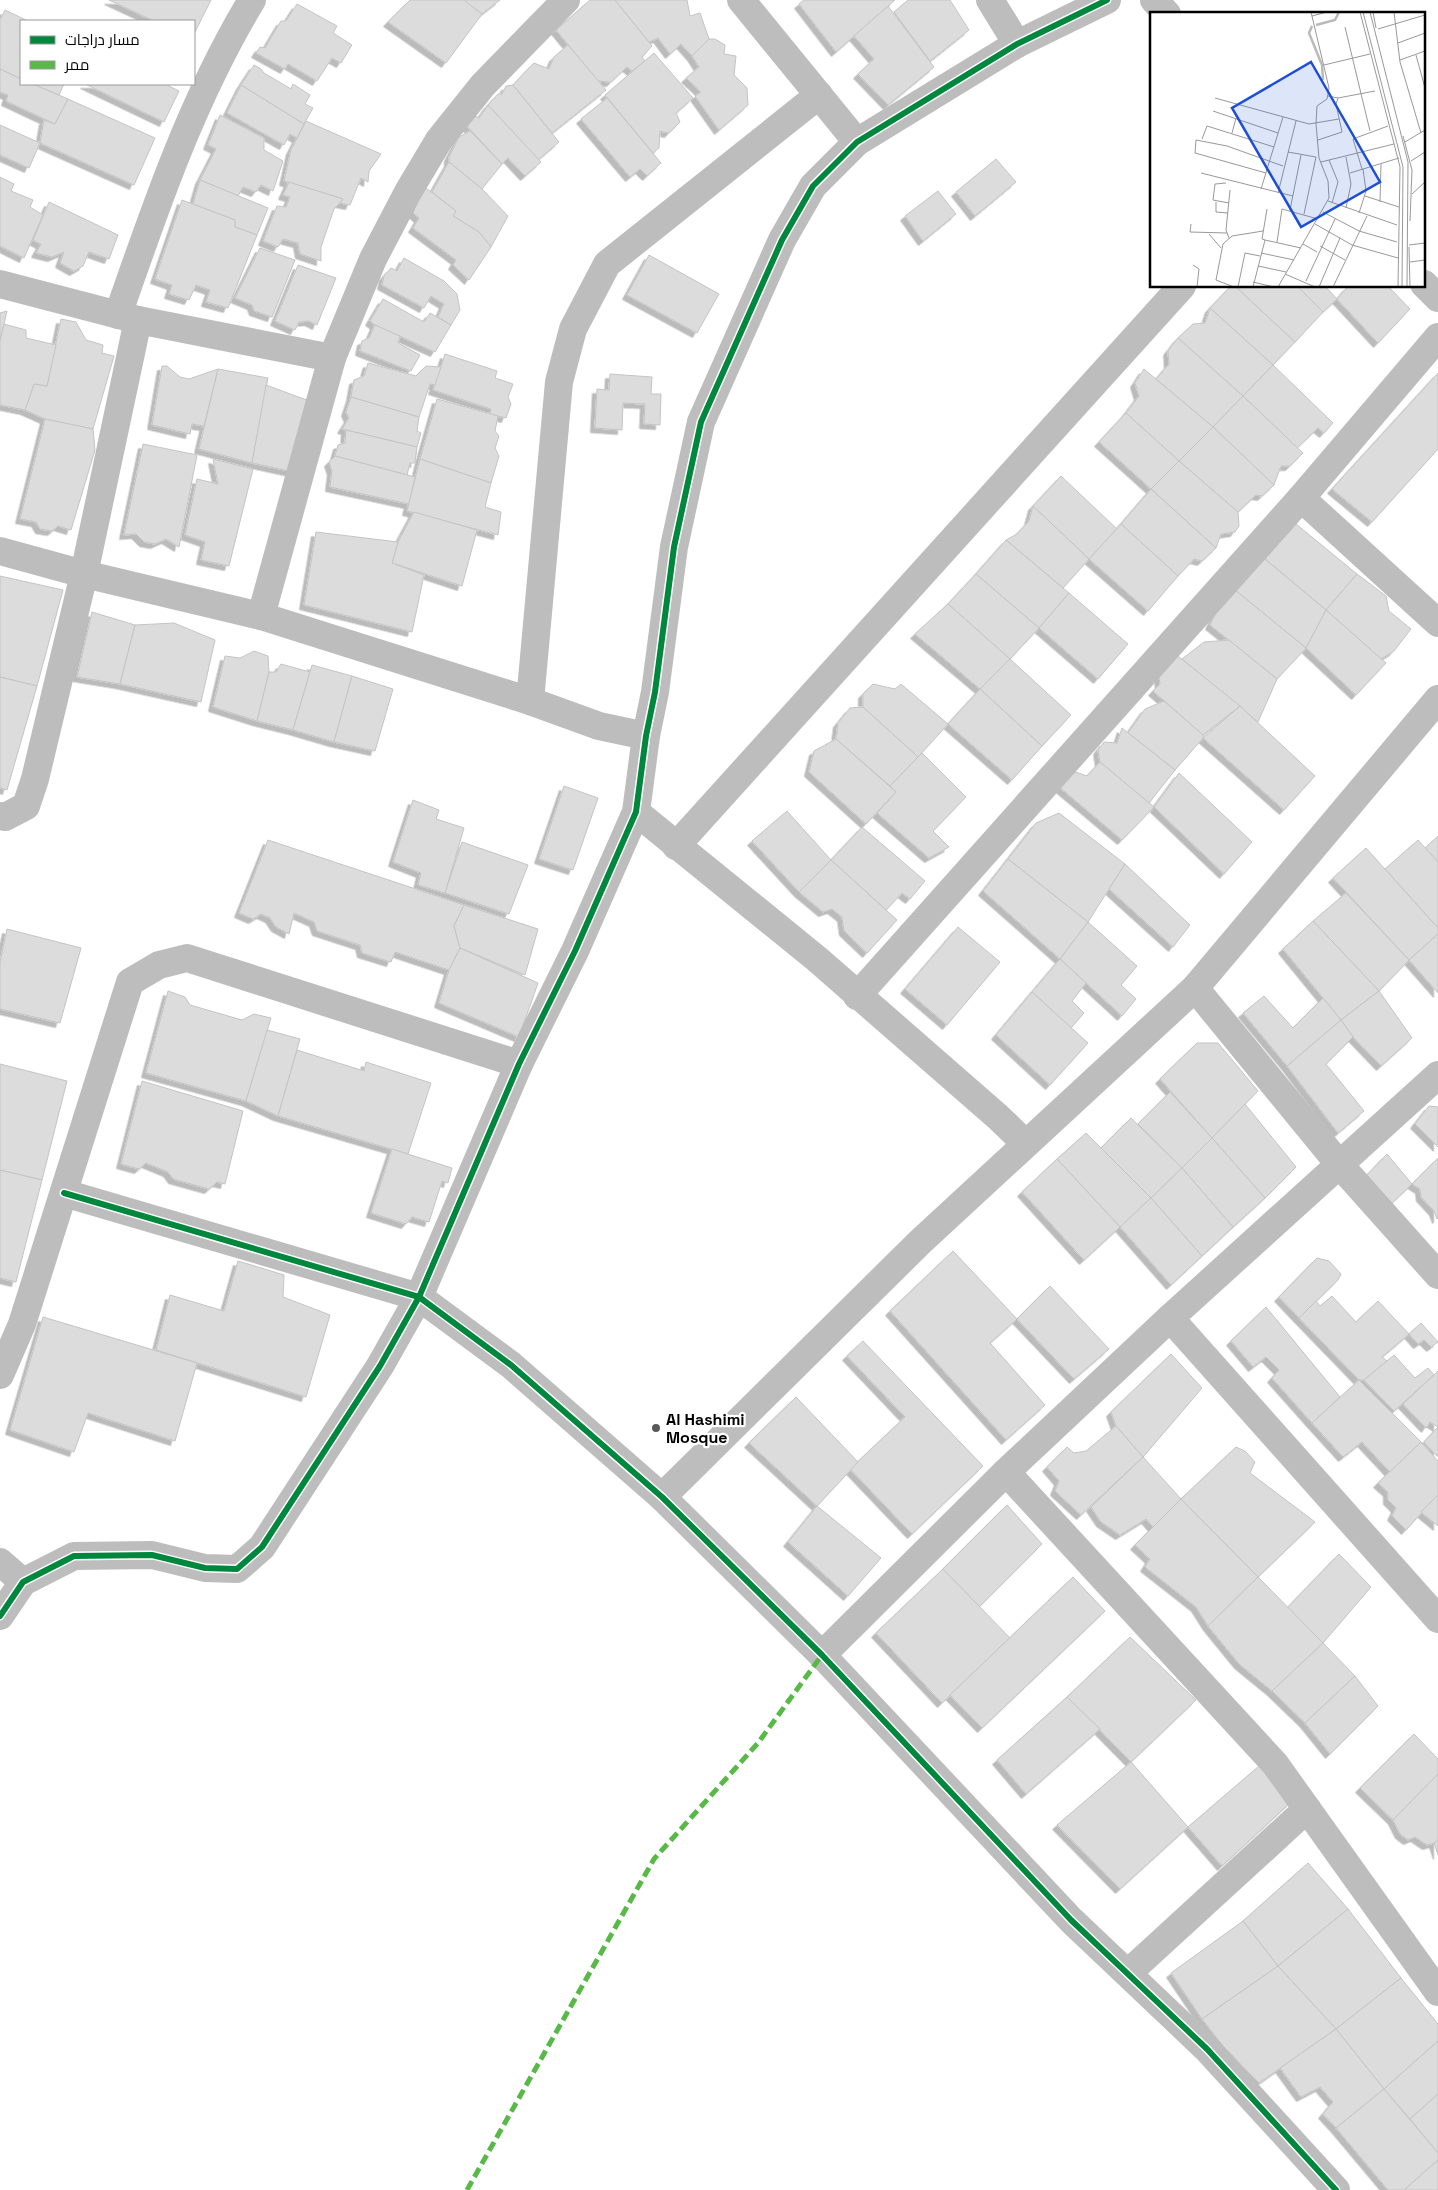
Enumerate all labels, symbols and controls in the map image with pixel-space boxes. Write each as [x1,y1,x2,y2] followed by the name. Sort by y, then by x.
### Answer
[1150,12,1426,288] inset map
[20,20,195,85] legend
[65,30,140,49] text: مسار دراجات
[64,55,89,74] text: ممر
[666,1409,745,1448] place label: Al Hashimi Mosque
[650,1422,662,1434] marker: Al Hashimi Mosque

